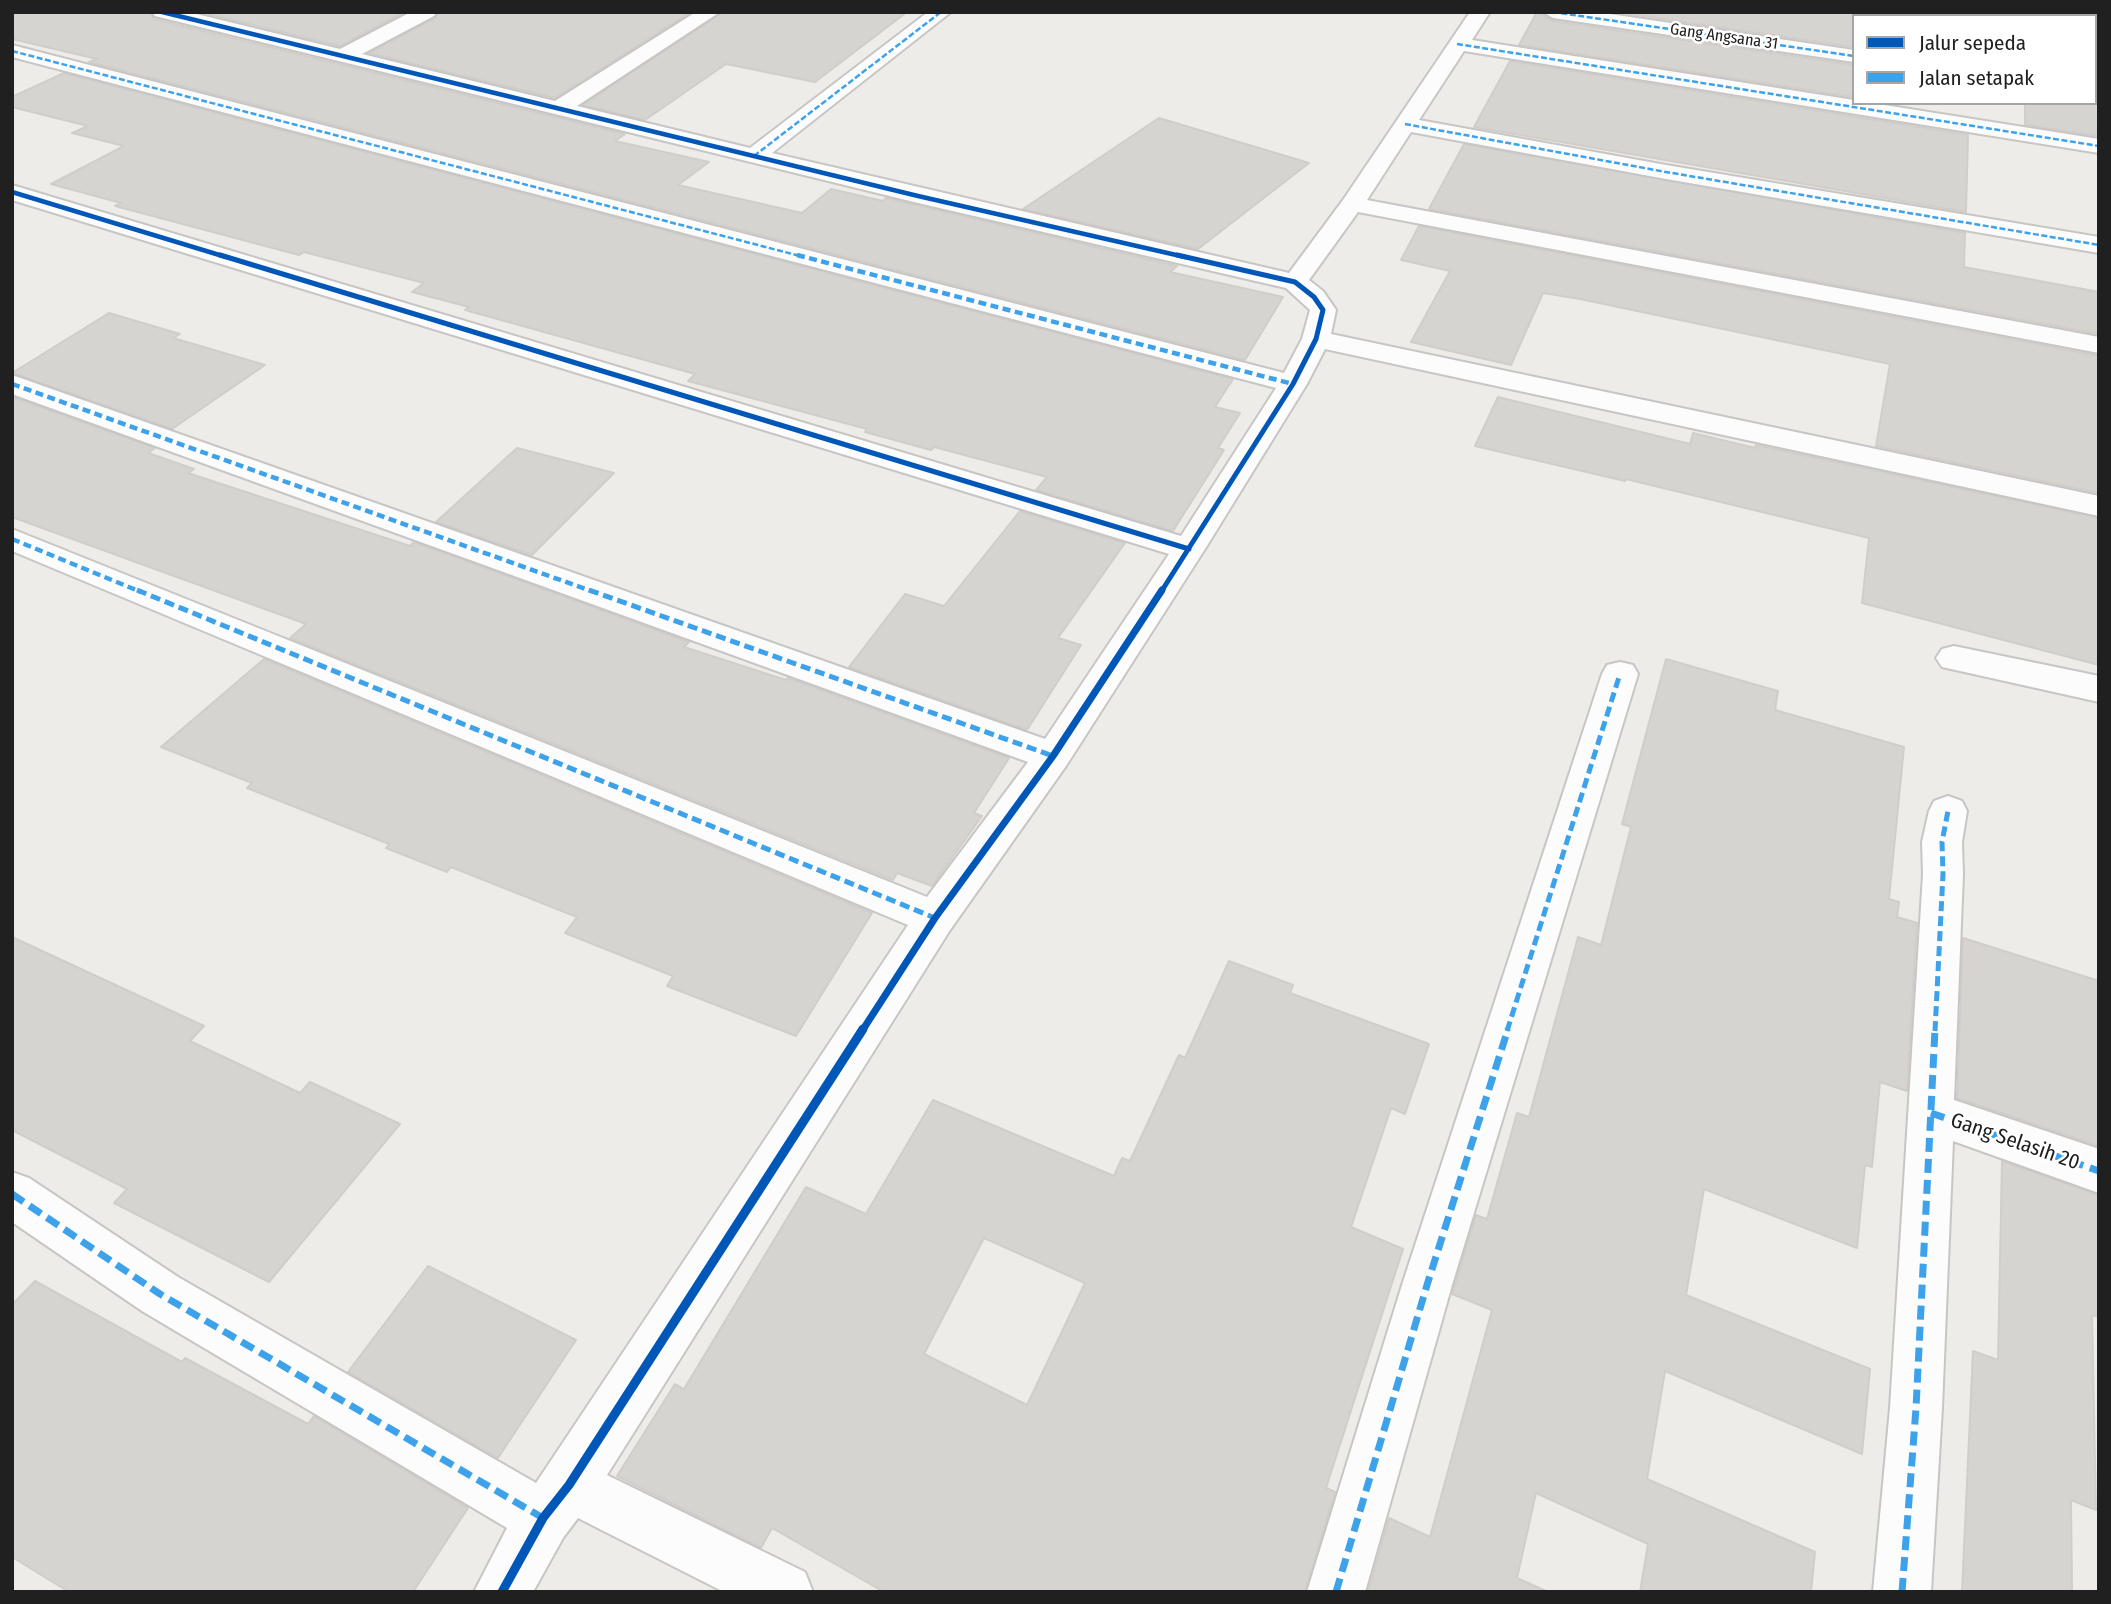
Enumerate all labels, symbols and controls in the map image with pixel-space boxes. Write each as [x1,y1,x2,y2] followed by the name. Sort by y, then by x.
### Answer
[1852,14,2097,105] legend
[1669,20,1779,54] street label: Gang Angsana 31
[1919,30,2026,56] text: Jalur sepeda
[1919,65,2034,91] text: Jalan setapak
[1947,1108,2083,1176] street label: Gang Selasih 20

